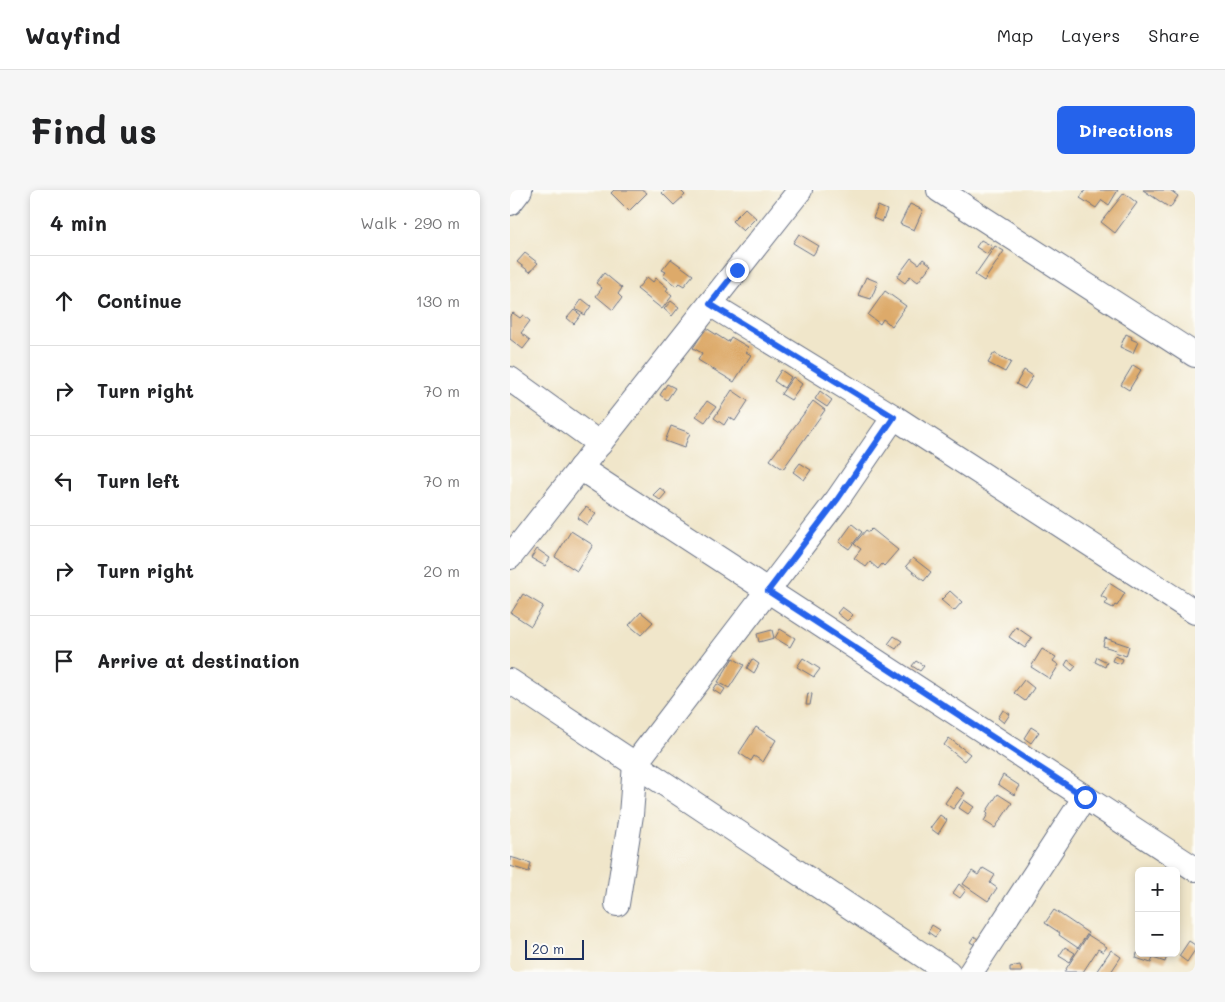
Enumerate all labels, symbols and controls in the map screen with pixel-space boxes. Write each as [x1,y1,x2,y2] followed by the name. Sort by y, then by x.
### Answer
[25,19,121,50] text: Wayfind
[997,23,1033,47] text: Map
[1061,23,1120,47] text: Layers
[1148,23,1200,47] text: Share
[1057,106,1195,154] button: Directions
[30,107,157,153] text: Find us
[50,209,107,236] text: 4 min
[360,212,460,233] text: Walk · 290 m
[726,259,749,282] route end
[50,287,78,315] icon: ahead
[97,288,182,313] text: Continue
[416,290,460,311] text: 130 m
[50,377,78,405] icon: right
[97,378,194,403] text: Turn right
[423,380,460,401] text: 70 m
[50,467,78,495] icon: left
[97,468,180,493] text: Turn left
[423,470,460,491] text: 70 m
[50,557,78,585] icon: right
[97,558,194,583] text: Turn right
[423,560,460,581] text: 20 m
[50,647,78,675] icon: arrive
[97,648,300,673] text: Arrive at destination
[1074,786,1097,809] route start
[1135,867,1180,957] map controls
[1135,867,1180,912] button: +
[1135,912,1180,957] button: −
[525,937,584,960] scale bar
[532,939,564,958] text: 20 m

